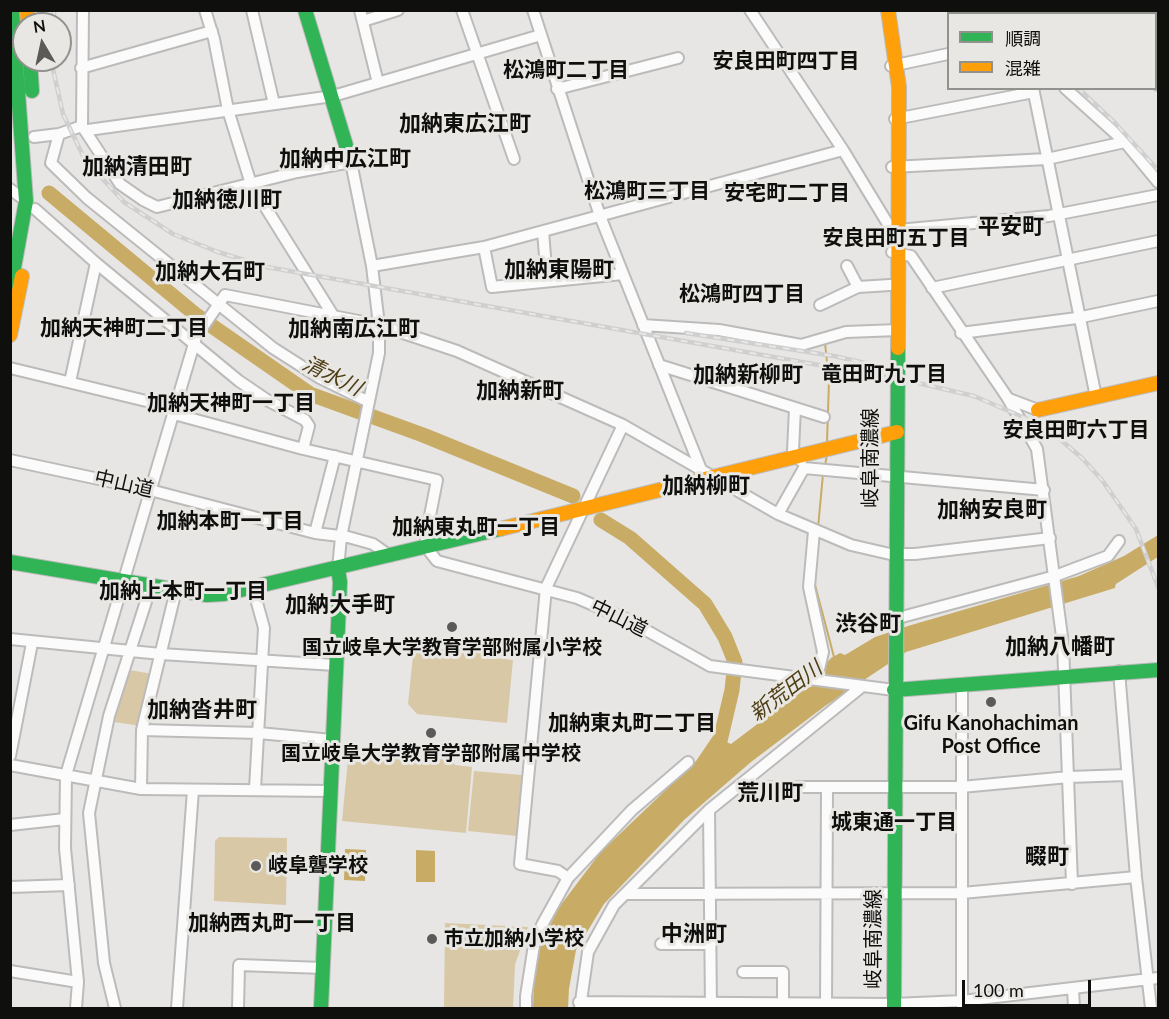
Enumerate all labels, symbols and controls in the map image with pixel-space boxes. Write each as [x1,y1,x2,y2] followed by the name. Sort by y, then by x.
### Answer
[12,12,72,72] north arrow
[947,12,1157,90] legend
[32,15,47,36] text: N
[1005,27,1041,49] text: 順調
[713,48,859,74] district label: 安良田町四丁目
[503,57,629,83] district label: 松鴻町二丁目
[1005,57,1041,79] text: 混雑
[399,111,531,137] district label: 加納東広江町
[279,146,411,172] district label: 加納中広江町
[82,154,192,180] district label: 加納清田町
[584,178,710,204] district label: 松鴻町三丁目
[724,180,850,206] district label: 安宅町二丁目
[172,187,282,213] district label: 加納徳川町
[978,214,1044,240] district label: 平安町
[823,225,969,251] district label: 安良田町五丁目
[504,257,614,283] district label: 加納東陽町
[155,259,265,285] district label: 加納大石町
[679,281,805,307] district label: 松鴻町四丁目
[40,315,208,341] district label: 加納天神町二丁目
[288,316,420,342] district label: 加納南広江町
[298,351,366,401] water label: 清水川
[821,361,947,387] district label: 竜田町九丁目
[693,362,803,388] district label: 加納新柳町
[476,378,564,404] district label: 加納新町
[147,390,315,416] district label: 加納天神町一丁目
[859,408,883,508] street label: 岐阜南濃線
[1003,417,1149,443] district label: 安良田町六丁目
[92,466,156,502] street label: 中山道
[662,473,750,499] district label: 加納柳町
[937,497,1047,523] district label: 加納安良町
[157,508,303,534] district label: 加納本町一丁目
[392,514,560,540] district label: 加納東丸町一丁目
[99,578,267,604] district label: 加納上本町一丁目
[285,592,395,618] district label: 加納大手町
[587,594,651,642] street label: 中山道
[835,611,901,637] district label: 渋谷町
[445,620,459,634] marker: 国立岐阜大学教育学部附属小学校
[1005,634,1115,660] district label: 加納八幡町
[302,636,602,660] place label: 国立岐阜大学教育学部附属小学校
[745,656,827,726] water label: 新荒田川
[984,695,998,709] marker: Gifu Kanohachiman Post Office
[147,697,257,723] district label: 加納沓井町
[548,710,716,736] district label: 加納東丸町二丁目
[903,712,1079,759] place label: Gifu Kanohachiman Post Office
[424,726,438,740] marker: 国立岐阜大学教育学部附属中学校
[281,742,581,766] place label: 国立岐阜大学教育学部附属中学校
[737,780,803,806] district label: 荒川町
[831,809,957,835] district label: 城東通一丁目
[1025,844,1069,870] district label: 畷町
[268,854,368,878] place label: 岐阜聾学校
[249,859,263,873] marker: 岐阜聾学校
[862,889,886,989] street label: 岐阜南濃線
[188,910,356,936] district label: 加納西丸町一丁目
[661,921,727,947] district label: 中洲町
[444,927,584,951] place label: 市立加納小学校
[425,932,439,946] marker: 市立加納小学校
[965,968,1094,1006] scale bar
[973,979,1024,1001] text: 100 m

